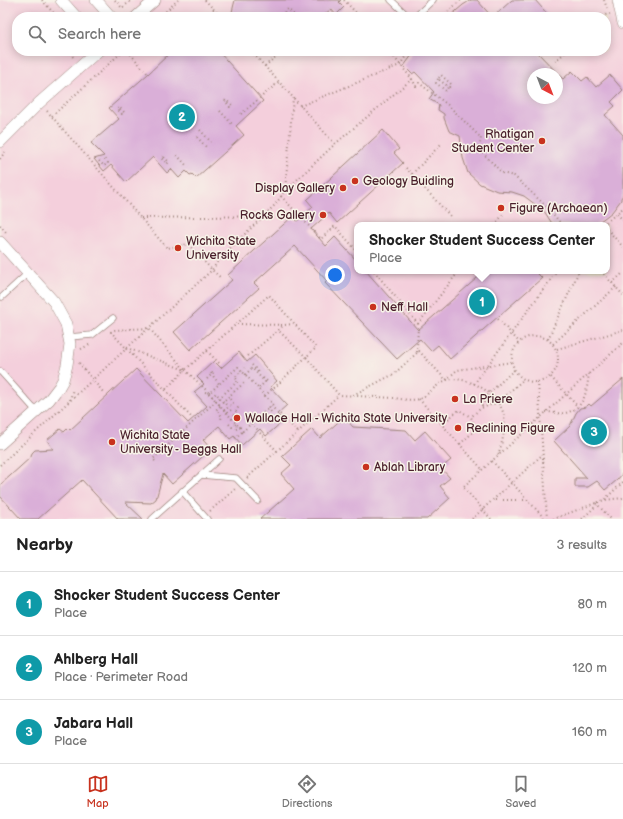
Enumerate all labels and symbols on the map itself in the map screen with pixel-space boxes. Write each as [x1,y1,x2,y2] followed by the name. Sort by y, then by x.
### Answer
[527,68,563,104] north arrow
[169,102,195,132] pin: 2
[452,127,535,156] place label: Rhatigan Student Center
[537,136,547,146] marker: Rhatigan Student Center
[363,174,454,189] place label: Geology Buidling
[350,176,360,186] marker: Geology Buidling
[255,181,336,196] place label: Display Gallery
[338,183,348,193] marker: Display Gallery
[509,201,608,216] place label: Figure (Archaean)
[496,203,506,213] marker: Figure (Archaean)
[240,208,316,223] place label: Rocks Gallery
[318,210,328,220] marker: Rocks Gallery
[186,234,256,263] place label: Wichita State University
[173,243,183,253] marker: Wichita State University
[325,265,345,285] your location
[469,287,495,317] pin: 1
[381,300,428,315] place label: Neff Hall
[368,302,378,312] marker: Neff Hall
[463,392,513,407] place label: La Priere
[450,394,460,404] marker: La Priere
[245,411,448,426] place label: Wallace Hall - Wichita State University
[232,413,242,423] marker: Wallace Hall - Wichita State University
[581,417,607,447] pin: 3
[466,421,555,436] place label: Reclining Figure
[453,423,463,433] marker: Reclining Figure
[120,428,241,457] place label: Wichita State University - Beggs Hall
[107,437,117,447] marker: Wichita State University - Beggs Hall
[374,460,446,475] place label: Ablah Library
[361,462,371,472] marker: Ablah Library

